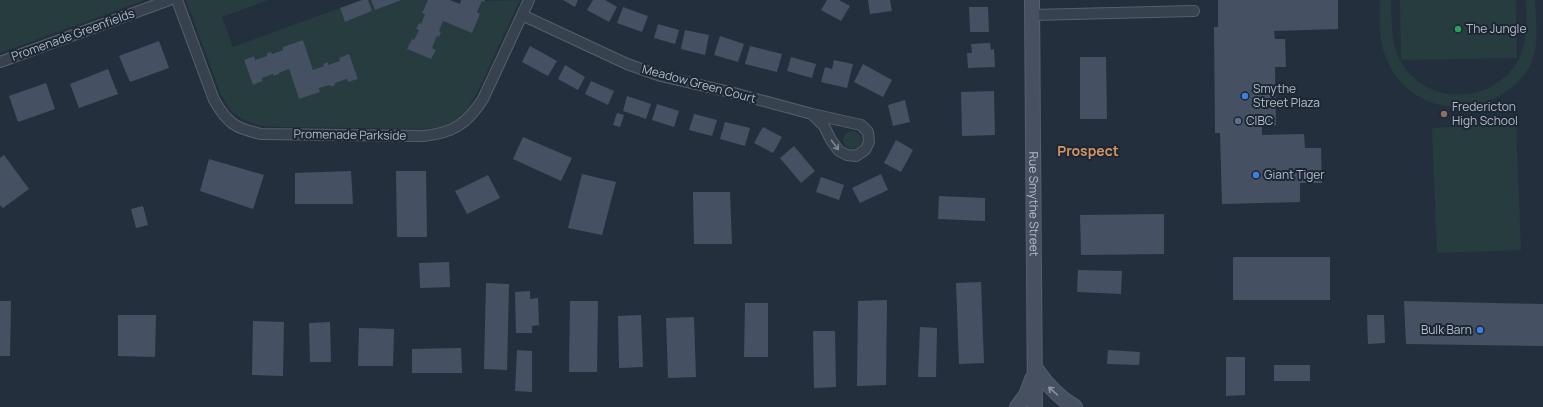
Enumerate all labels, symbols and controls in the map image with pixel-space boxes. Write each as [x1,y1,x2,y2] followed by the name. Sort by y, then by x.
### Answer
[9,4,137,65] street label: Promenade Greenfields
[1466,20,1526,37] place label: The Jungle
[1453,24,1463,34] marker: The Jungle
[640,60,758,107] street label: Meadow Green Court
[1253,80,1320,111] place label: Smythe Street Plaza
[1240,91,1250,101] marker: Smythe Street Plaza
[1452,98,1518,129] place label: Fredericton High School
[1439,109,1449,119] marker: Fredericton High School
[1246,112,1274,129] place label: CIBC
[1233,116,1243,126] marker: CIBC
[293,125,407,144] street label: Promenade Parkside
[831,140,839,151] one-way arrow
[1057,141,1119,160] district label: Prospect
[1025,151,1043,257] street label: Rue Smythe Street
[1264,166,1325,183] place label: Giant Tiger
[1251,170,1261,180] marker: Giant Tiger
[1421,321,1472,338] place label: Bulk Barn
[1475,325,1485,335] marker: Bulk Barn
[1048,386,1058,395] one-way arrow

